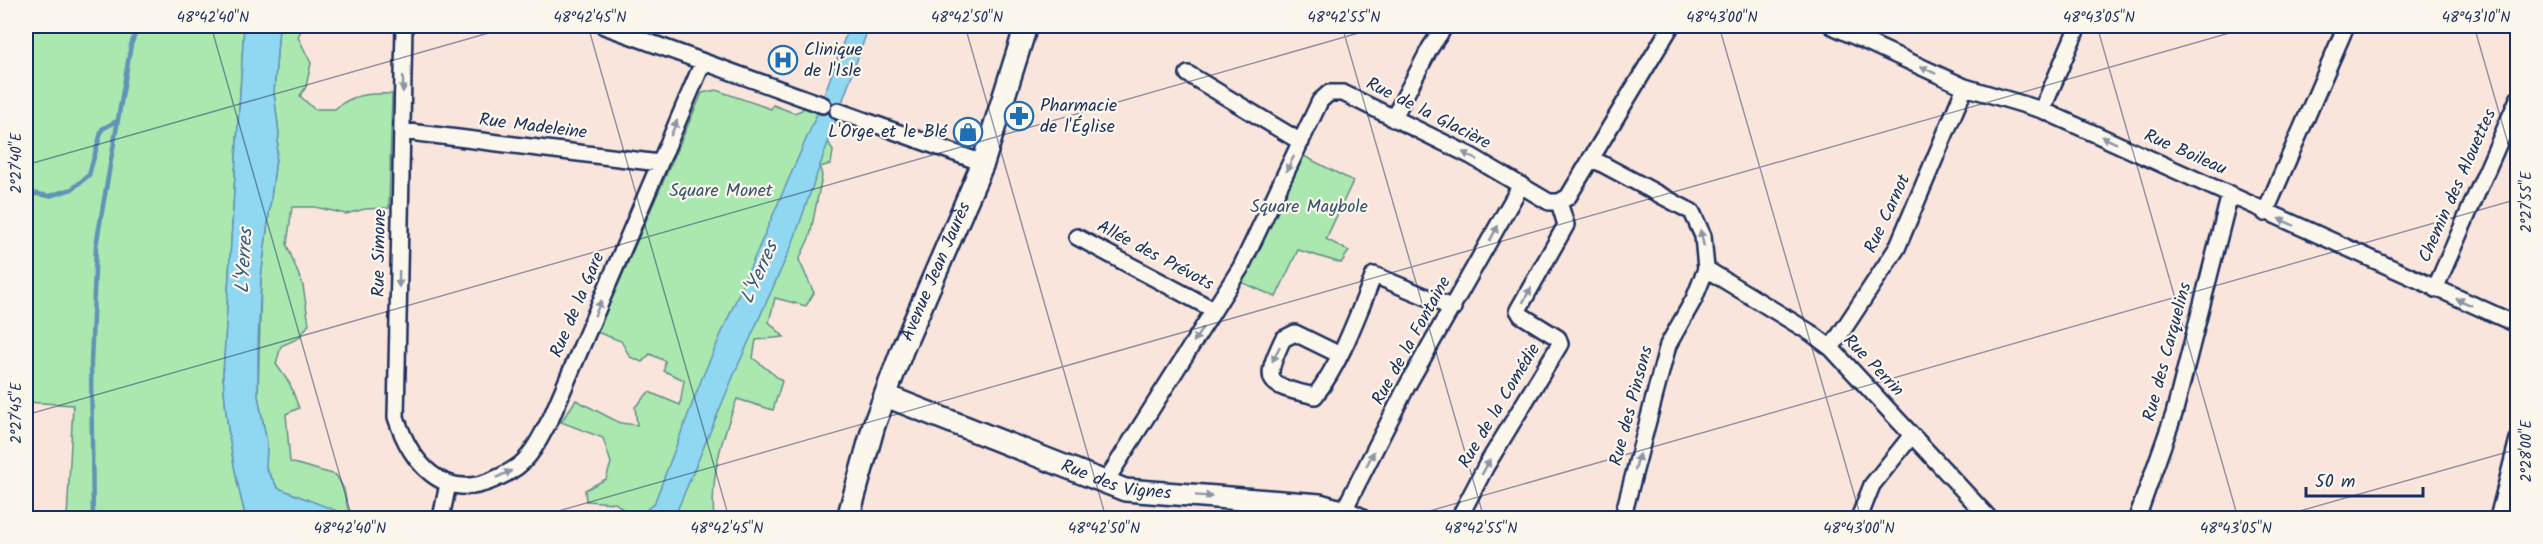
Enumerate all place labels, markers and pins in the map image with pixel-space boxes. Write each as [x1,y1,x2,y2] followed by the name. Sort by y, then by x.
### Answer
[804,36,863,86] place label: Clinique de l'Isle
[767,44,799,76] hospital icon: Clinique de l'Isle
[1040,92,1117,142] place label: Pharmacie de l'Église
[1003,100,1035,132] pharmacy icon: Pharmacie de l'Église
[952,116,984,148] shop icon: L'Orge et le Blé
[828,118,948,147] place label: L'Orge et le Blé

